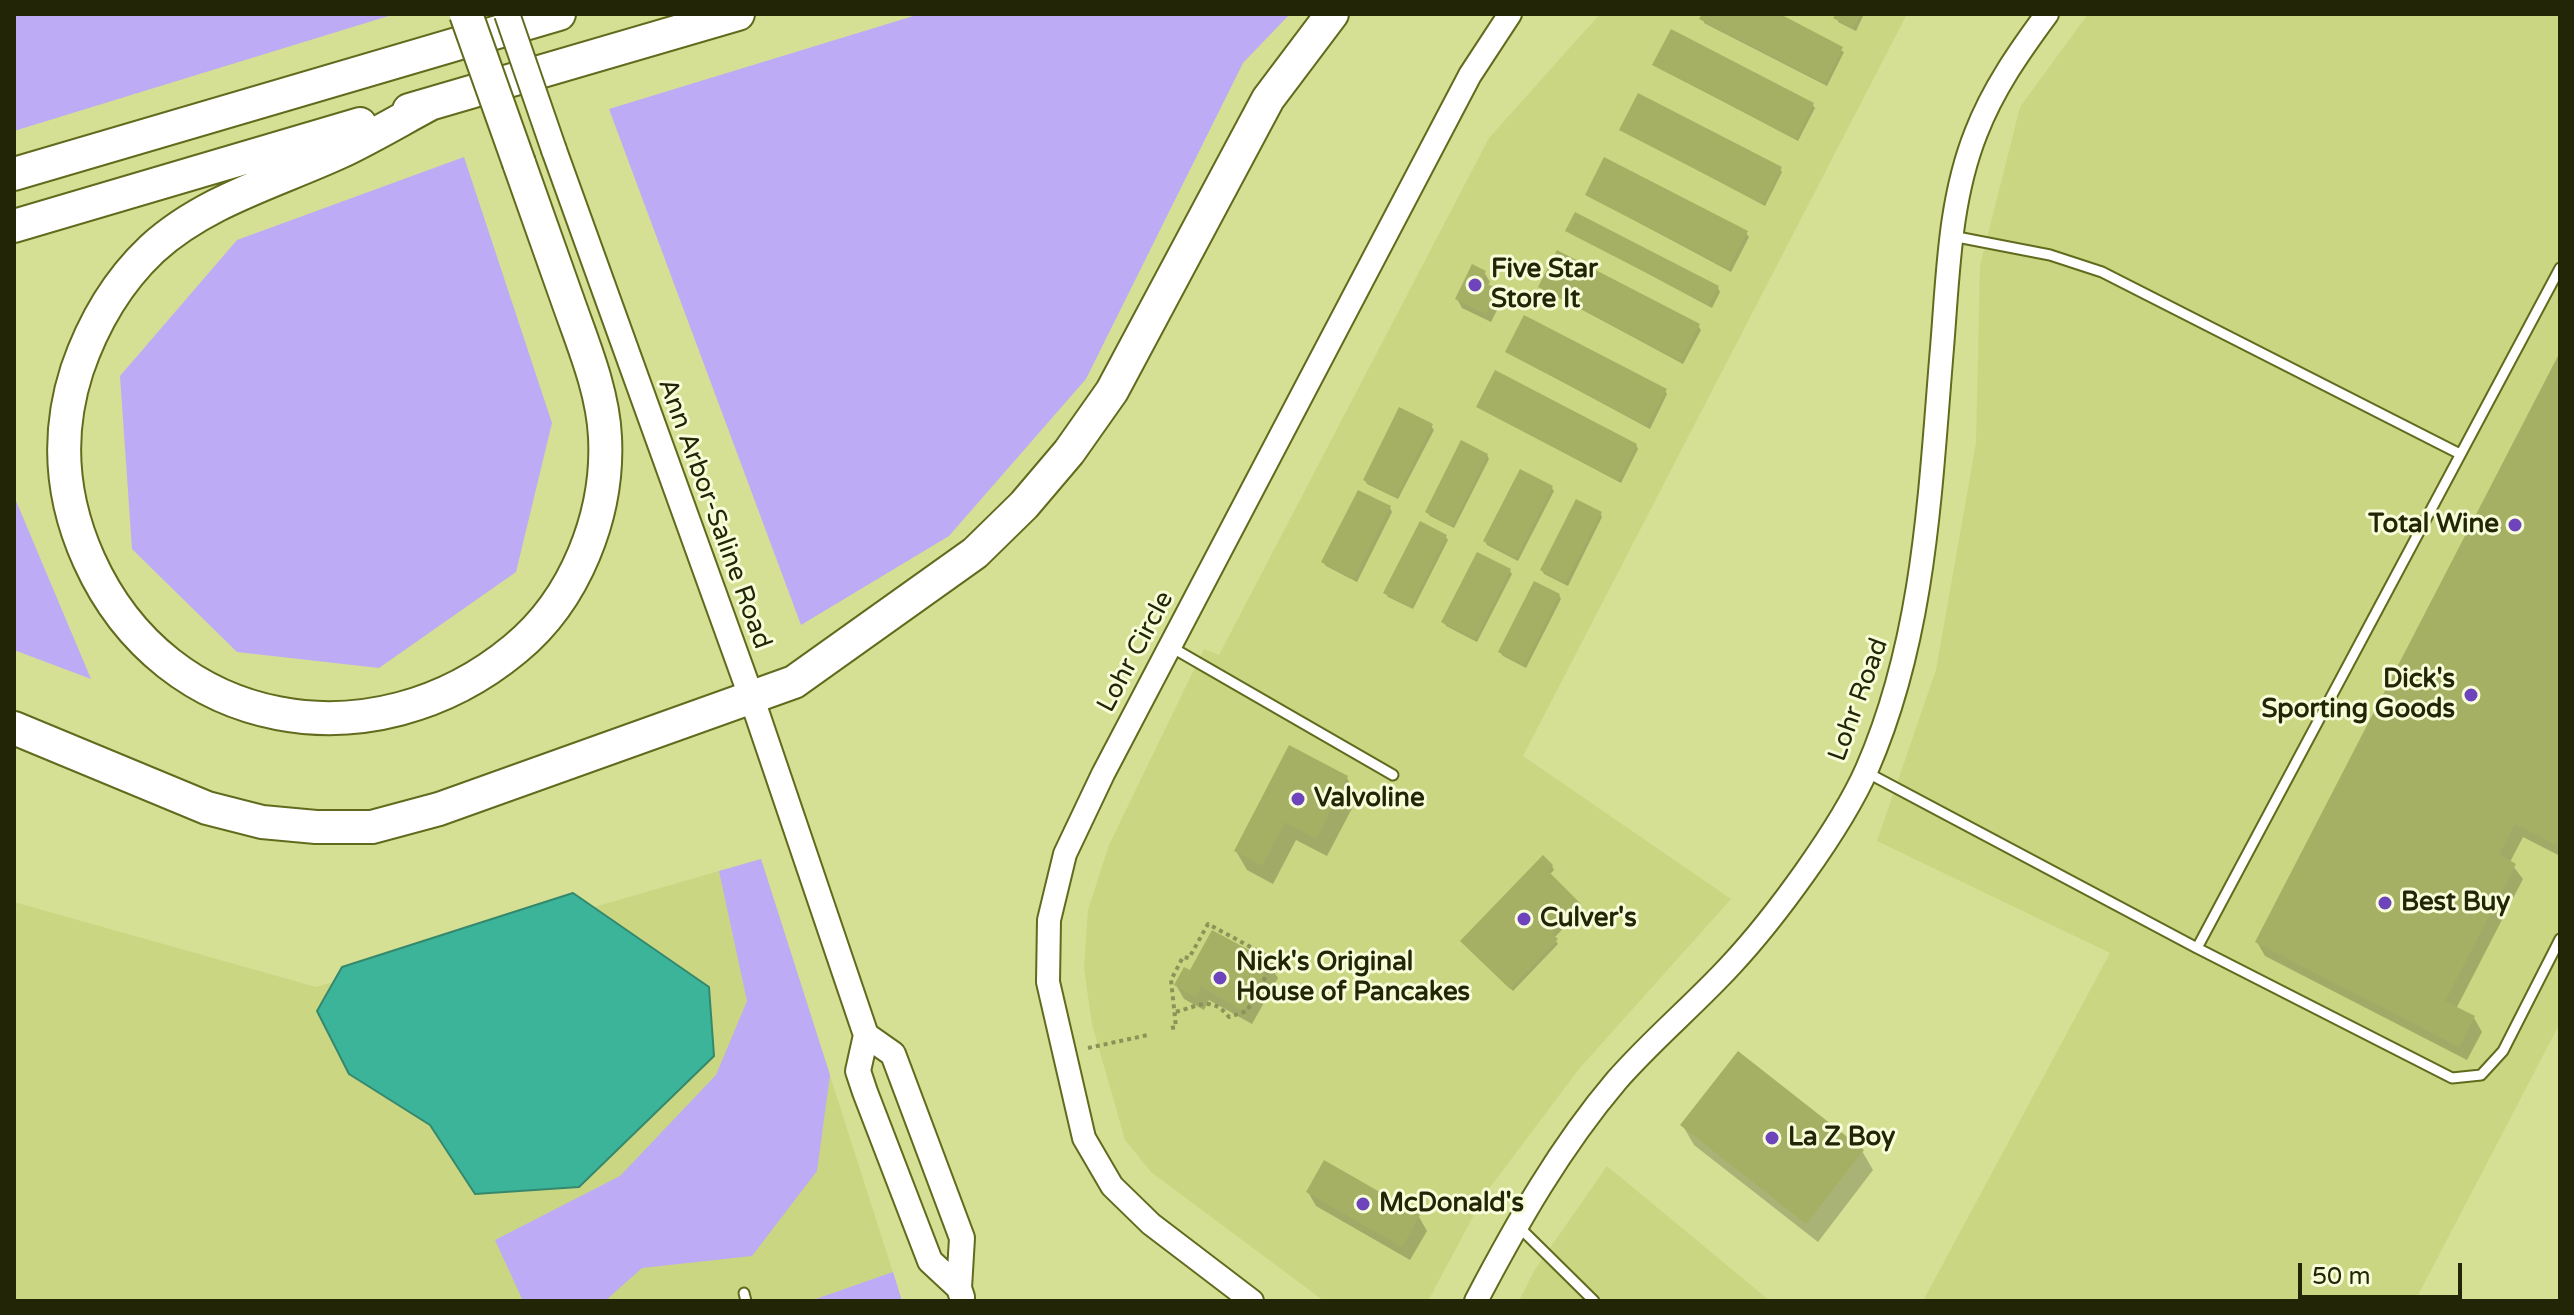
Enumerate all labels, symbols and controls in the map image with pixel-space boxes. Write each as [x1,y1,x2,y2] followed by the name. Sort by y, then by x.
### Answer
[1491,254,1598,316] place label: Five Star Store It
[1466,276,1484,294] marker: Five Star Store It
[651,375,777,653] street label: Ann Arbor-Saline Road
[2368,509,2499,541] place label: Total Wine
[2506,516,2524,534] marker: Total Wine
[1091,586,1181,718] street label: Lohr Circle
[1822,634,1896,766] street label: Lohr Road
[2261,664,2455,726] place label: Dick's Sporting Goods
[2462,686,2480,704] marker: Dick's Sporting Goods
[1314,783,1425,815] place label: Valvoline
[1289,790,1307,808] marker: Valvoline
[2401,887,2510,919] place label: Best Buy
[2376,894,2394,912] marker: Best Buy
[1540,903,1637,935] place label: Culver's
[1515,910,1533,928] marker: Culver's
[1236,947,1470,1008] place label: Nick's Original House of Pancakes
[1211,969,1229,987] marker: Nick's Original House of Pancakes
[1788,1122,1895,1154] place label: La Z Boy
[1763,1129,1781,1147] marker: La Z Boy
[1379,1188,1524,1220] place label: McDonald's
[1354,1195,1372,1213] marker: McDonald's
[2302,1247,2466,1297] scale bar
[2312,1262,2370,1291] text: 50 m

